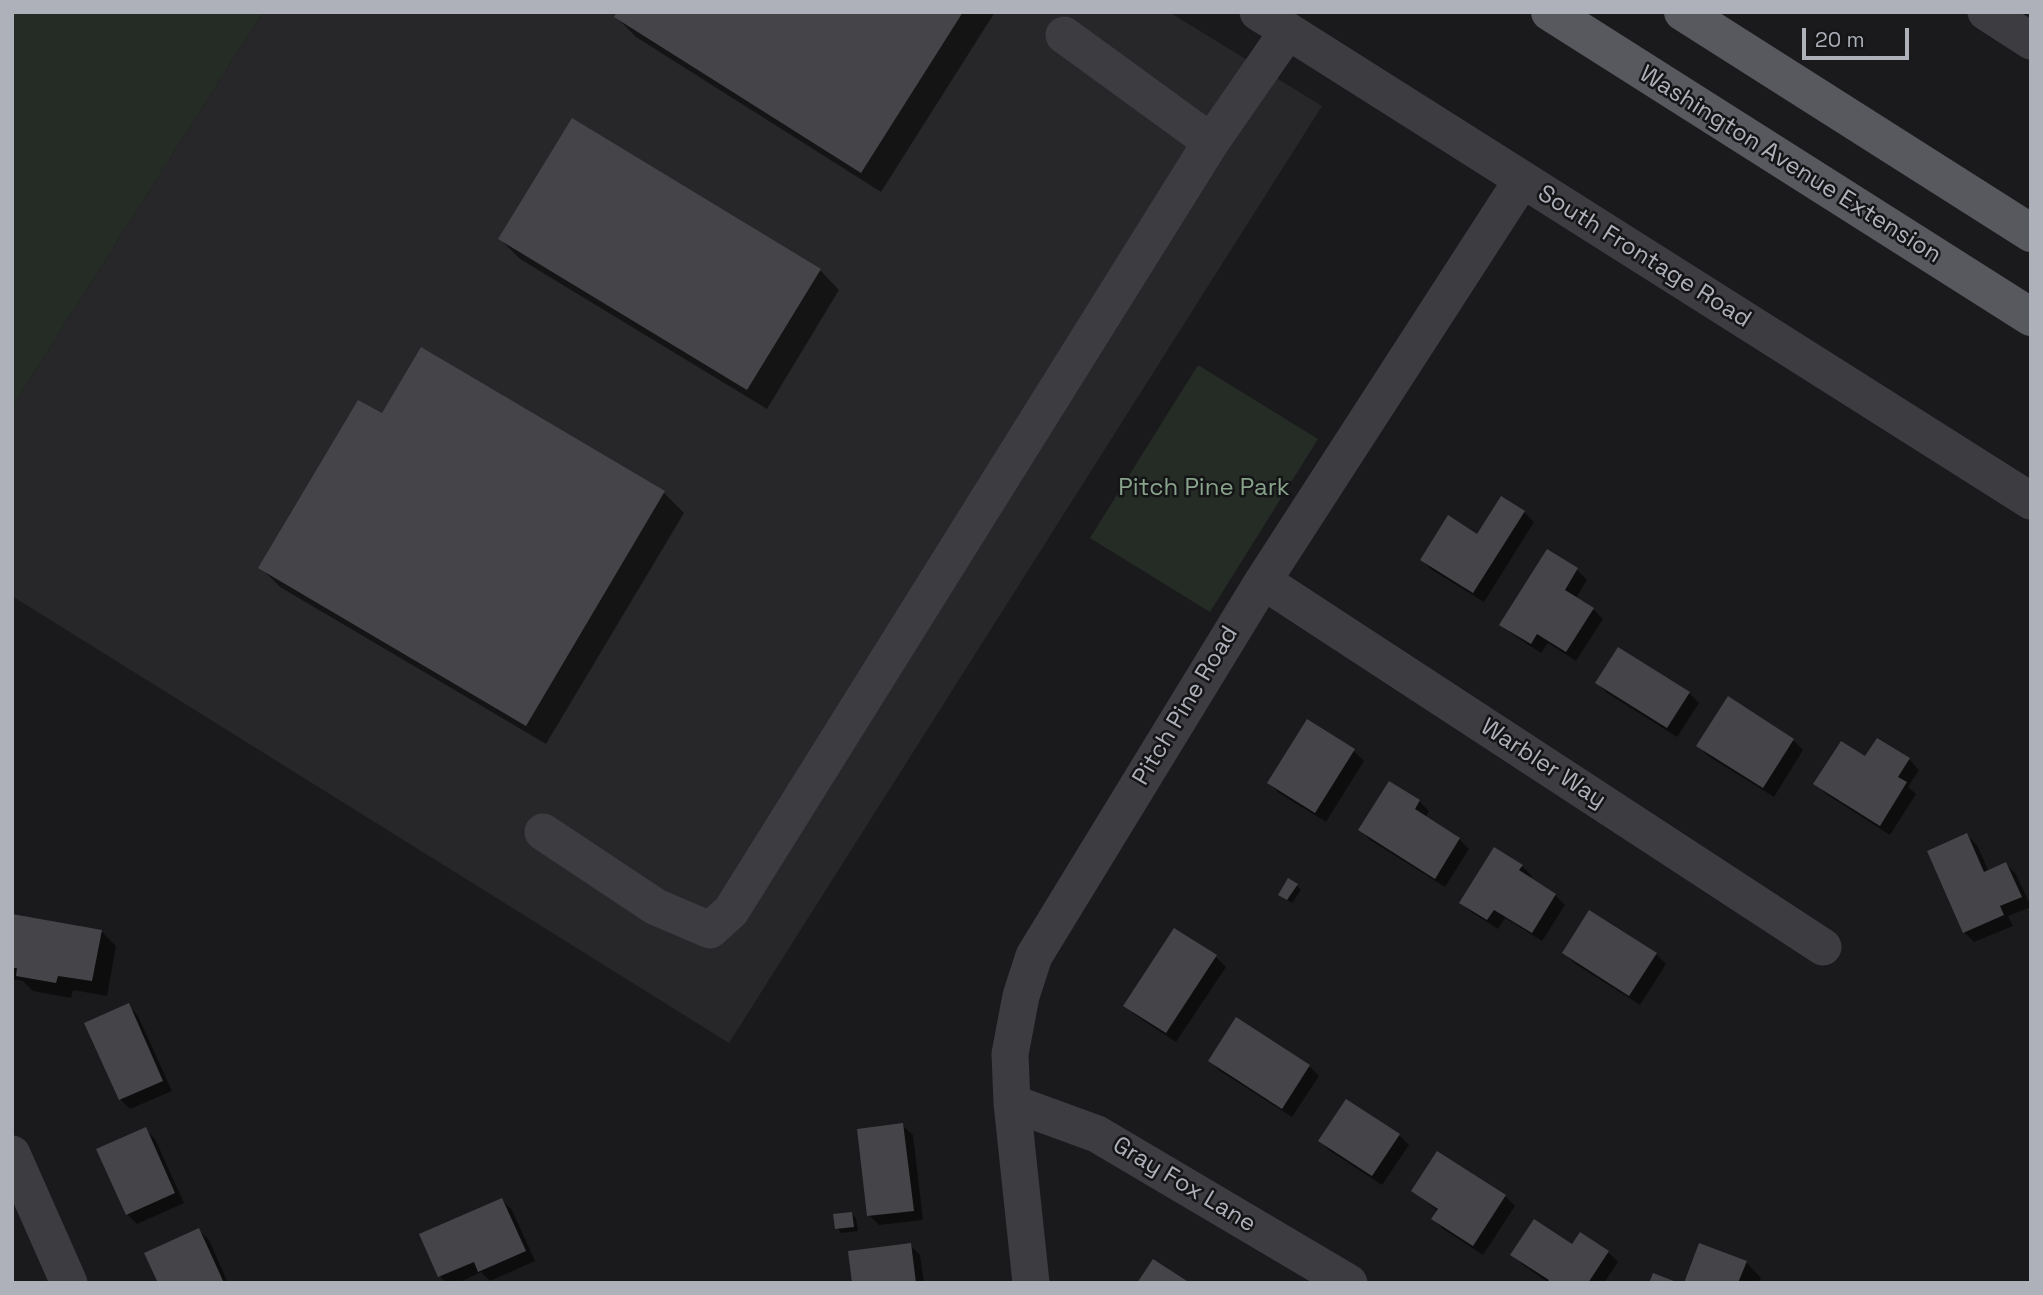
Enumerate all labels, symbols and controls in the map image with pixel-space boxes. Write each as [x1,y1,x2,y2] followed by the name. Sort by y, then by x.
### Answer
[1805,14,1912,58] scale bar
[1815,26,1865,53] text: 20 m
[1634,60,1946,270] street label: Washington Avenue Extension
[1532,180,1756,334] street label: South Frontage Road
[1118,474,1290,502] park label: Pitch Pine Park
[1127,621,1245,791] street label: Pitch Pine Road
[1475,713,1611,815] street label: Warbler Way
[1107,1131,1261,1239] street label: Gray Fox Lane

